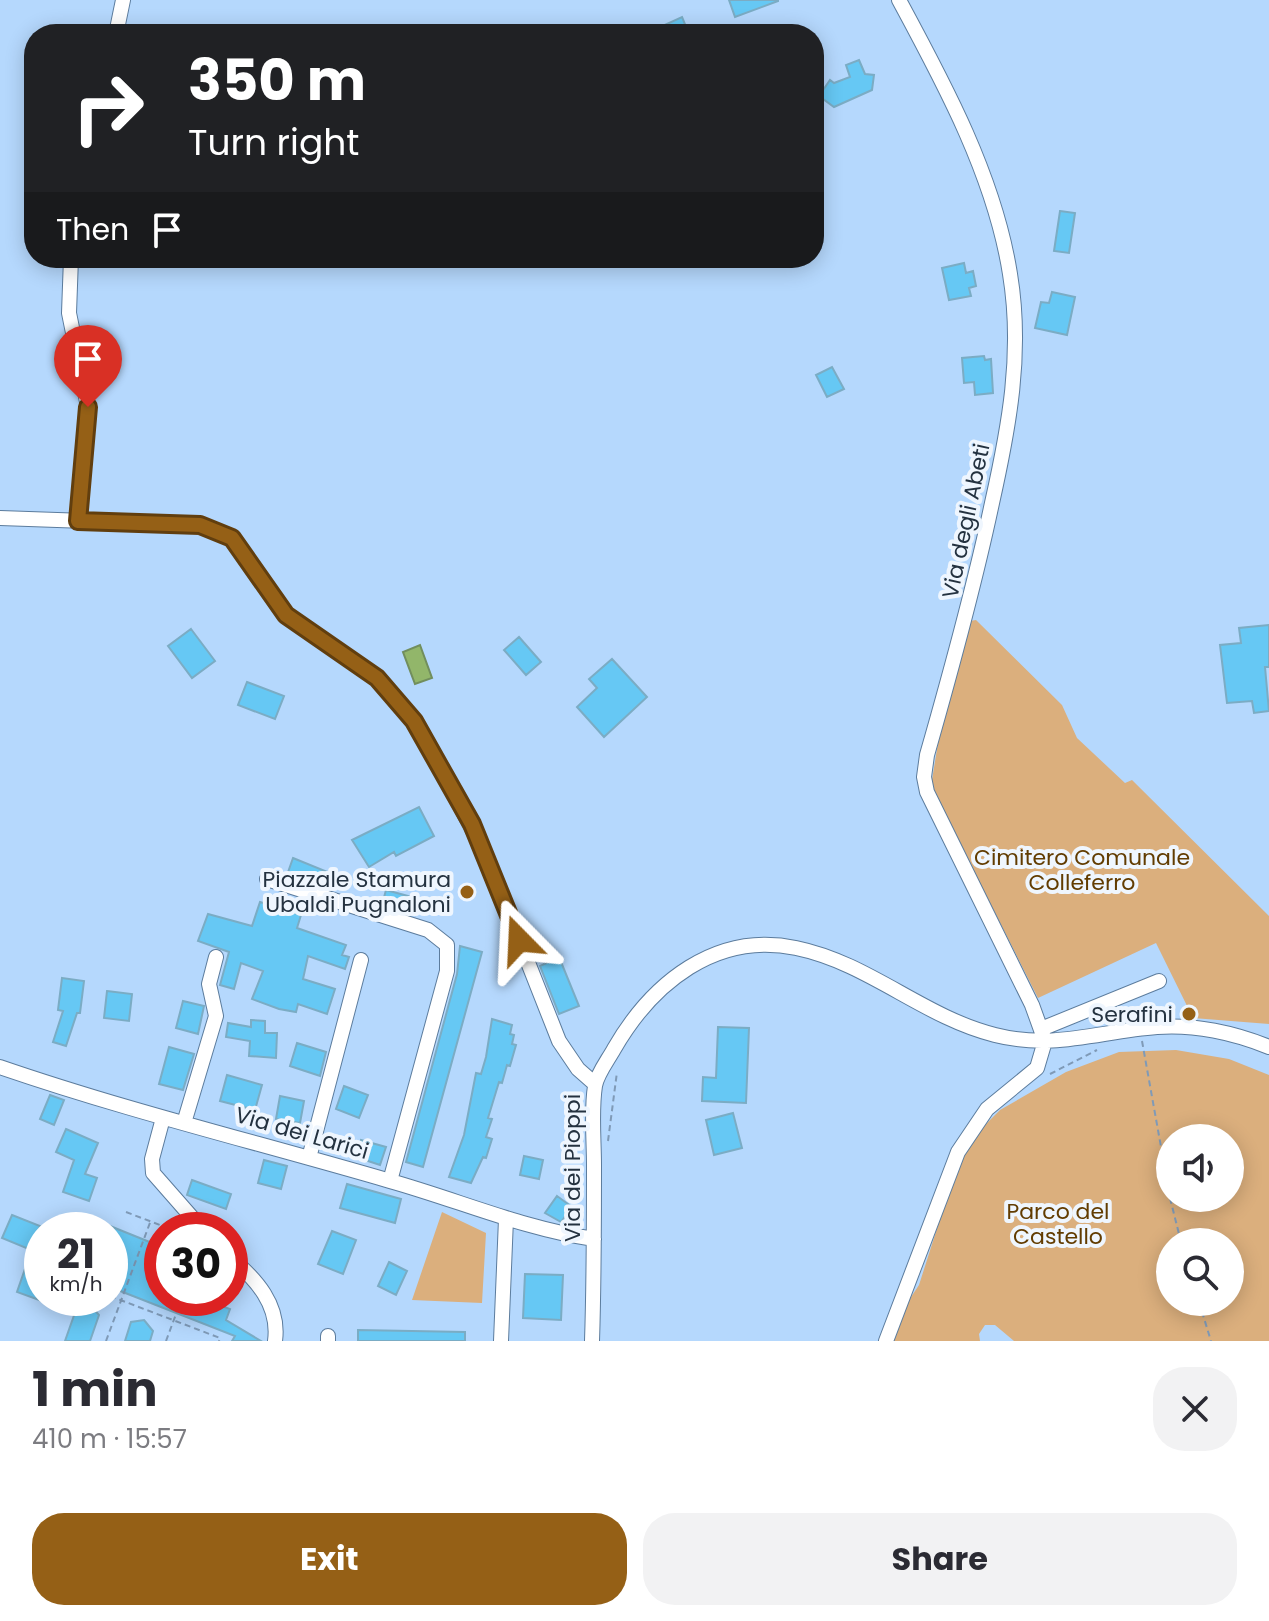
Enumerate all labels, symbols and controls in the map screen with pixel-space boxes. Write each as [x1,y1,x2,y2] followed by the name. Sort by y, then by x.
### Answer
[188,41,366,120] text: 350 m
[56,56,160,160] icon: right
[188,117,359,168] text: Turn right
[56,208,129,251] text: Then
[145,208,189,252] icon: arrive
[54,325,122,407] pin
[66,337,110,381] icon: arrive
[934,441,998,601] street label: Via degli Abeti
[974,842,1190,898] park label: Cimitero Comunale Colleferro
[263,864,451,920] place label: Piazzale Stamura Ubaldi Pugnaloni
[458,883,476,901] marker: Piazzale Stamura Ubaldi Pugnaloni
[477,898,561,982] position arrow
[1091,999,1173,1030] place label: Serafini
[1180,1005,1198,1023] marker: Serafini
[557,1094,588,1242] street label: Via dei Pioppi
[232,1099,372,1167] street label: Via dei Larici
[1156,1124,1244,1316] map controls
[1156,1124,1244,1212] button: sound
[1006,1196,1110,1252] park label: Parco del Castello
[144,1212,248,1316] speed limit sign: 30
[57,1226,95,1282] text: 21
[1156,1228,1244,1316] button: search
[49,1270,103,1298] text: km/h
[32,1356,158,1423] text: 1 min
[1153,1367,1237,1451] button: close
[32,1421,187,1457] text: 410 m · 15:57
[32,1513,627,1605] button: Exit
[643,1513,1237,1605] button: Share

